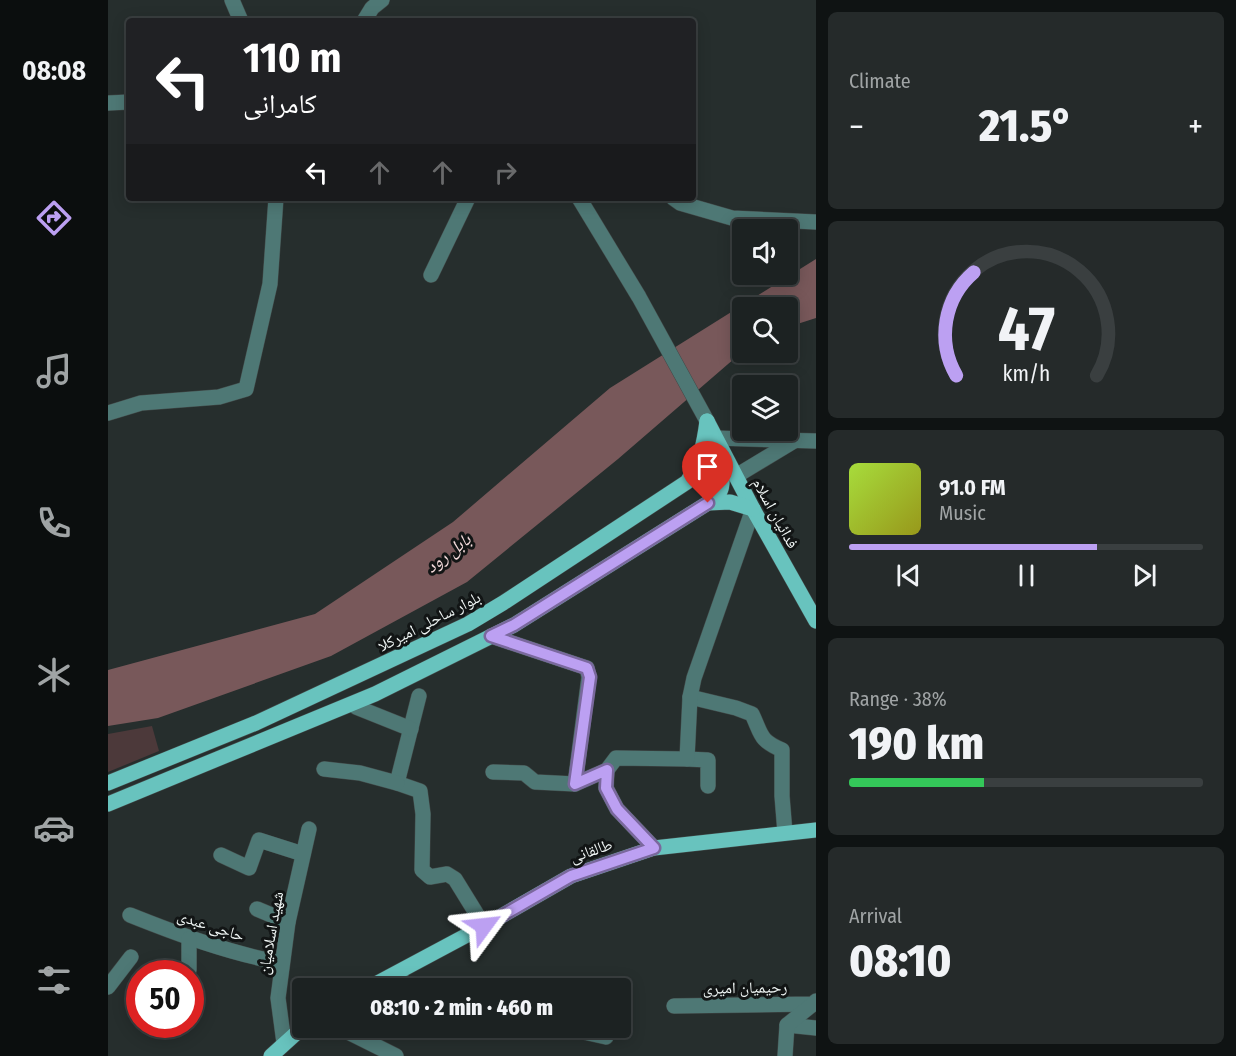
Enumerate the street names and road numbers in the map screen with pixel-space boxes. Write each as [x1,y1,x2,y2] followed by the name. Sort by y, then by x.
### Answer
[748,475,803,552] street label: فدائیان اسلام
[375,587,484,656] street label: بلوار ساحلی امیرکلا
[567,834,615,868] street label: طالقانی
[254,890,288,976] street label: شهید اسلامیان
[175,906,247,946] street label: حاجی عبدی
[702,977,788,999] street label: رحیمیان امیری

